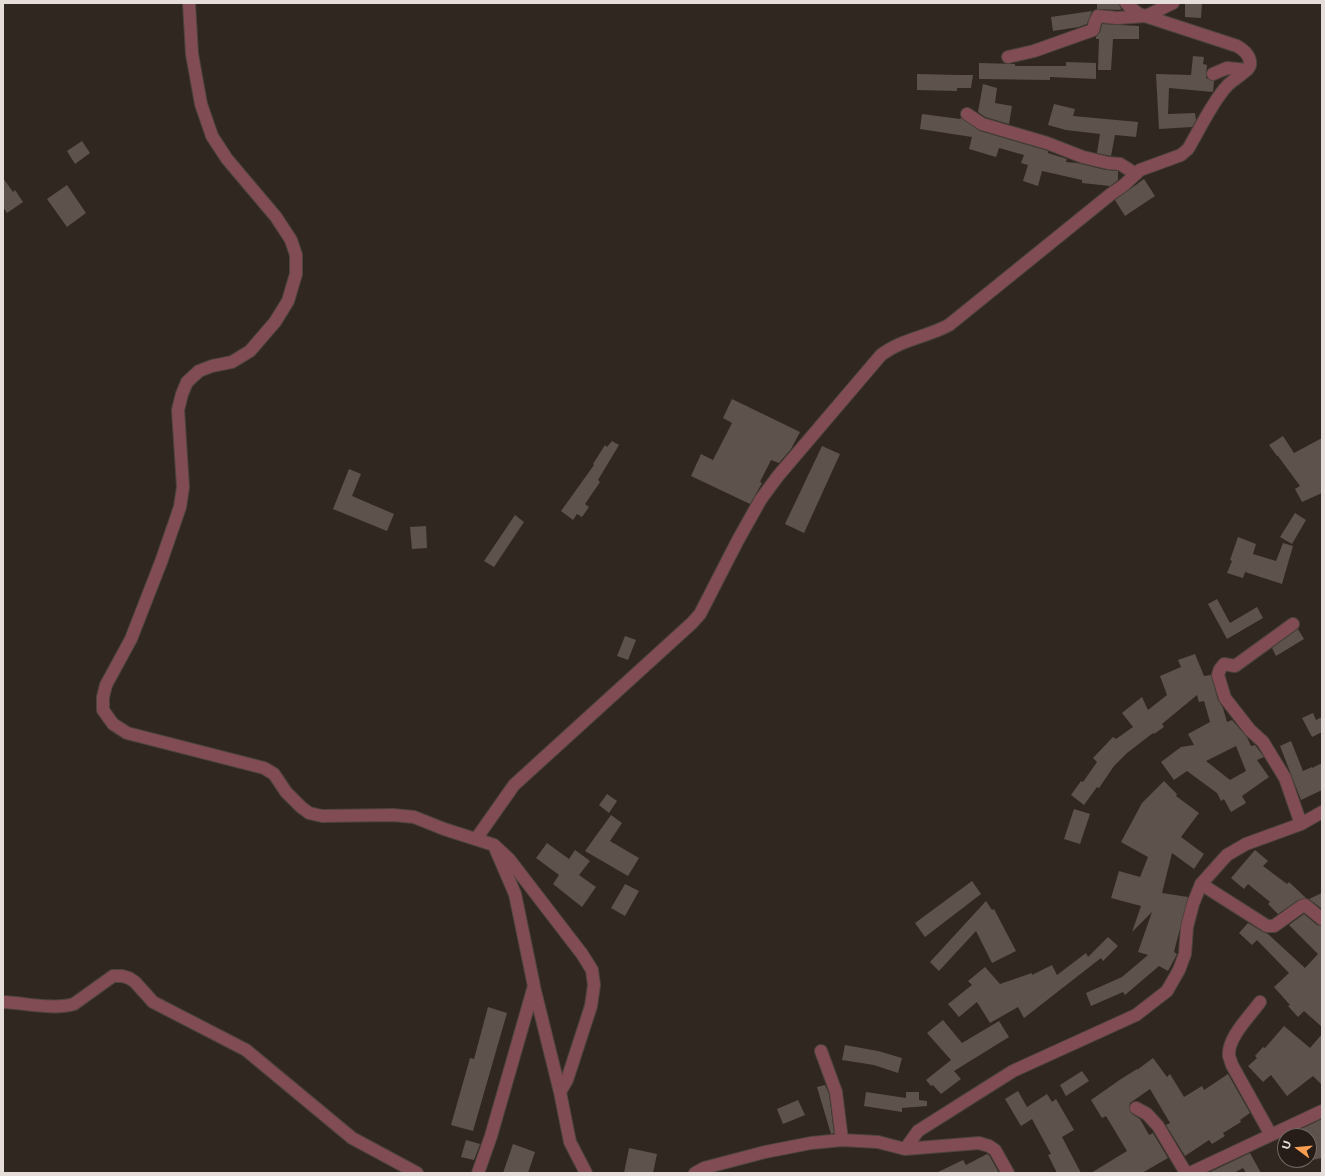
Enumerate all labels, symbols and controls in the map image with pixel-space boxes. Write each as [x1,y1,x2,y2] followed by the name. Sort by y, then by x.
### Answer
[1277,1128,1317,1168] north arrow
[1279,1139,1294,1151] text: U

